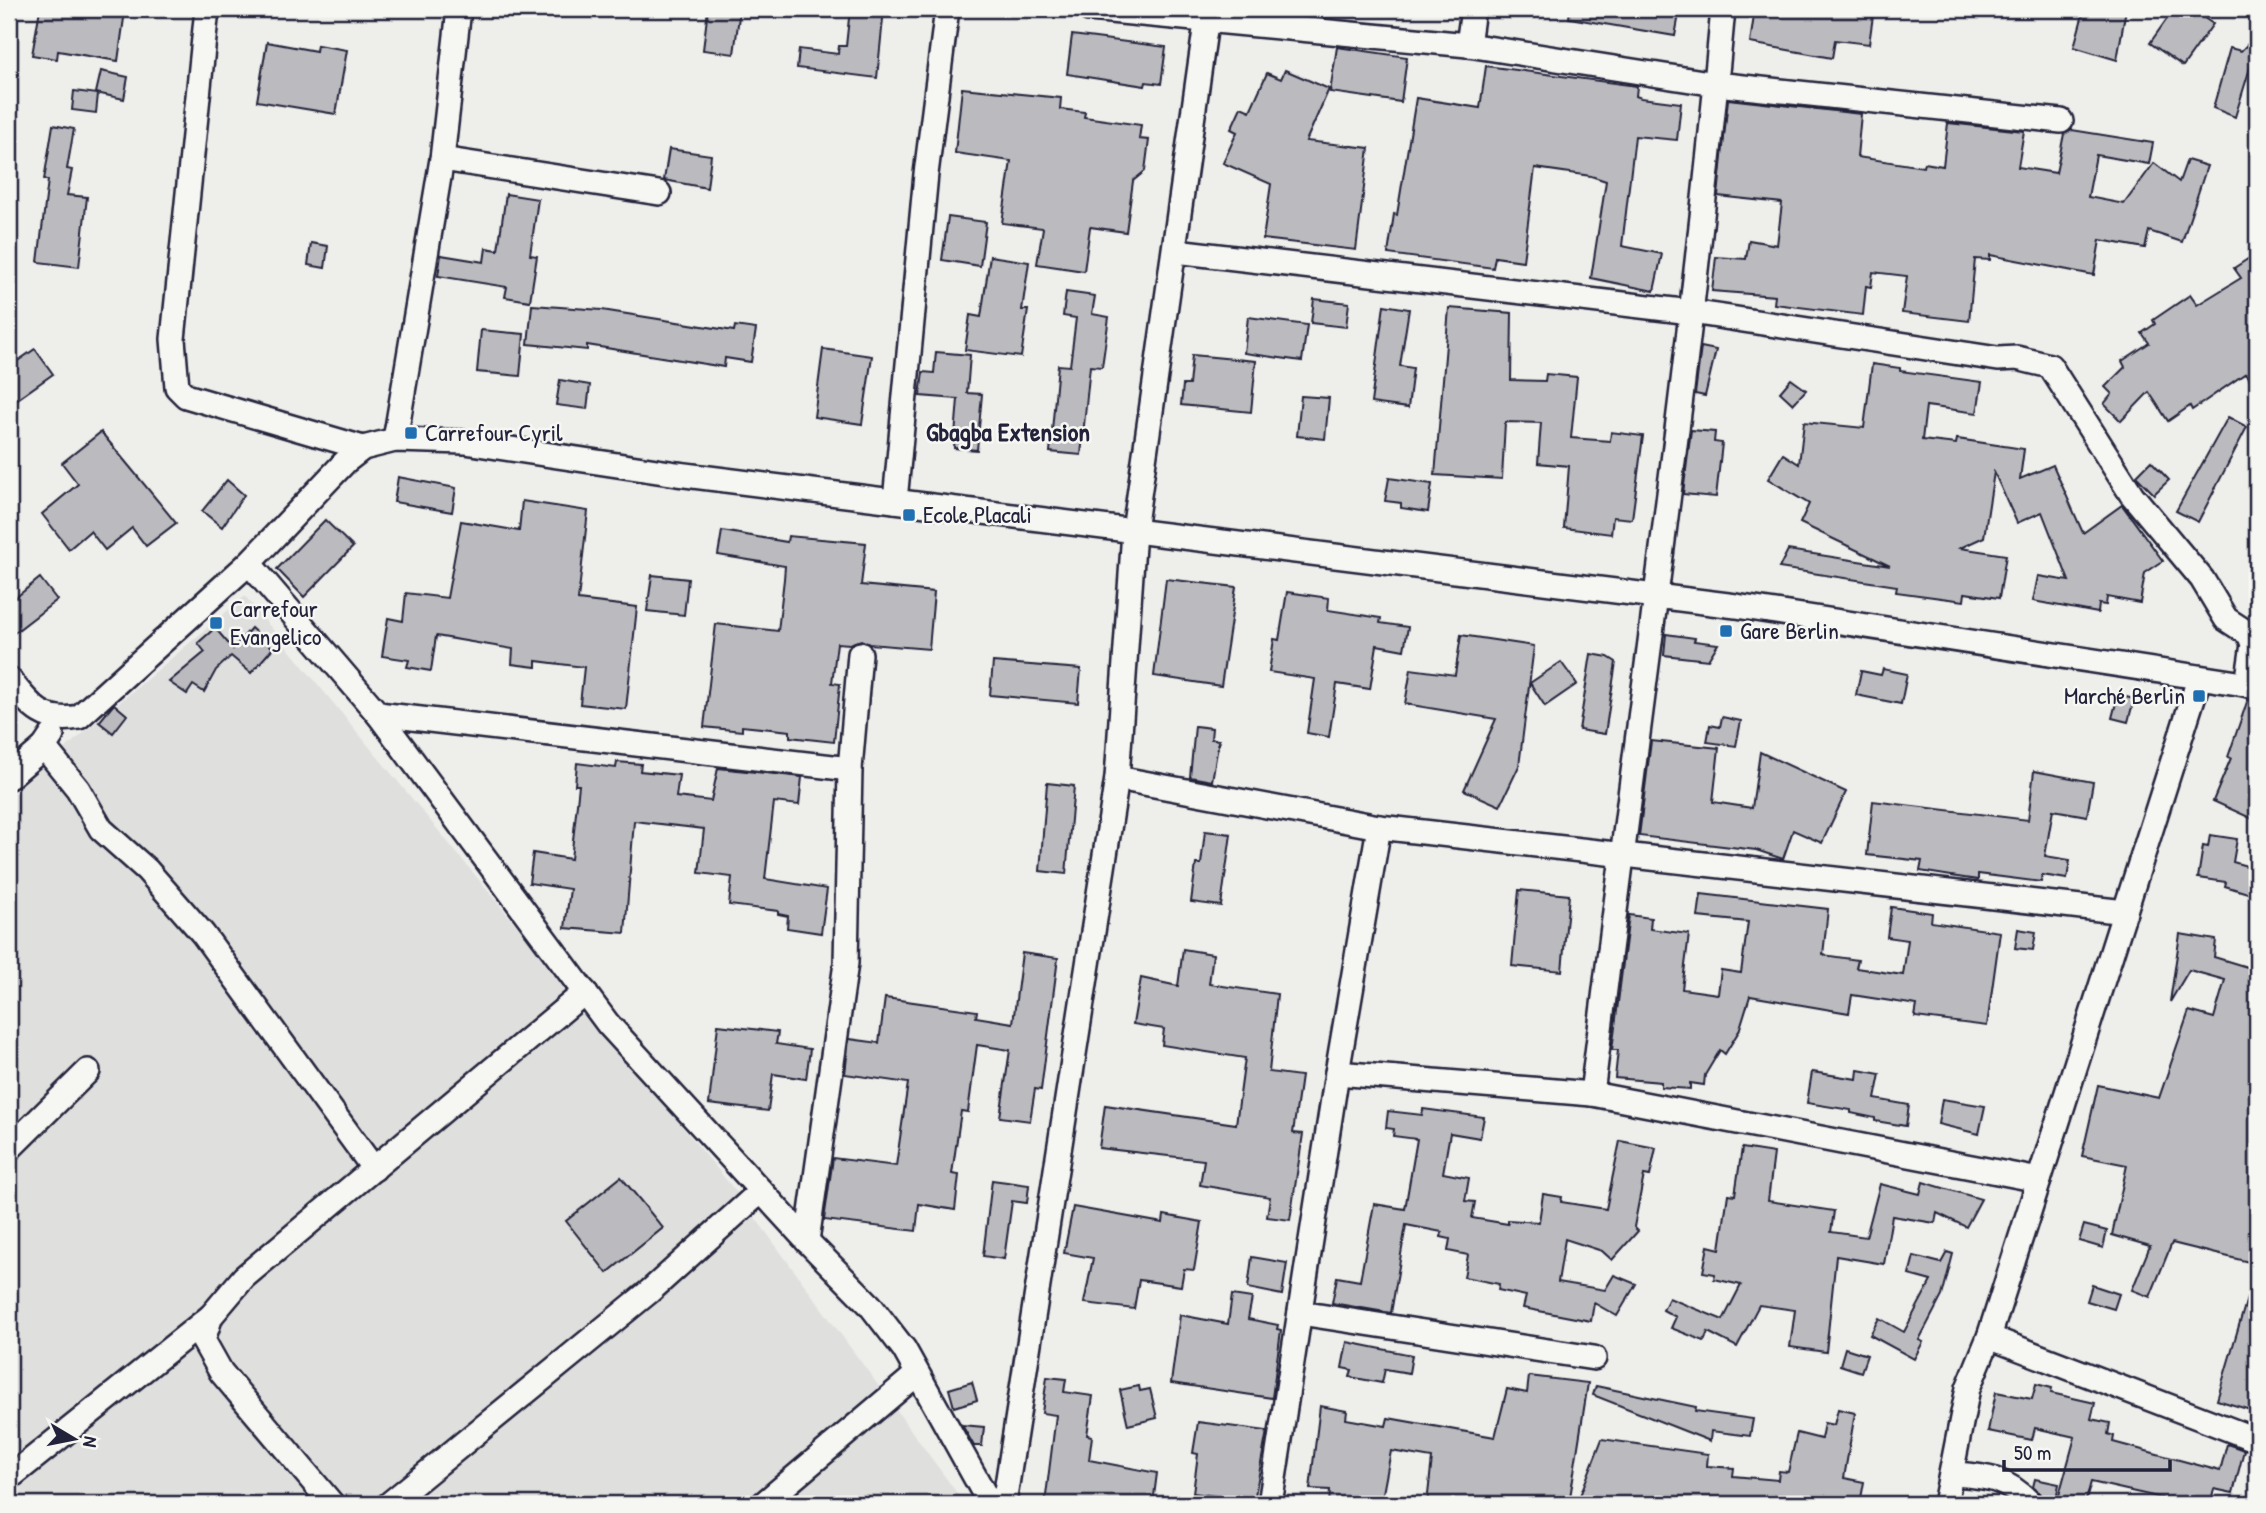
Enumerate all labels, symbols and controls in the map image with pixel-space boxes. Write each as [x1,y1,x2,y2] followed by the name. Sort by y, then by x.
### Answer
[926,414,1090,450] district label: Gbagba Extension
[425,416,563,448] place label: Carrefour Cyril
[403,425,419,441] marker: Carrefour Cyril
[923,498,1032,530] place label: Ecole Placali
[901,507,917,523] marker: Ecole Placali
[230,592,322,652] place label: Carrefour Evangelico
[1740,614,1839,646] place label: Gare Berlin
[208,615,224,631] marker: Carrefour Evangelico
[1718,623,1734,639] marker: Gare Berlin
[2064,679,2185,711] place label: Marché Berlin
[2191,688,2207,704] marker: Marché Berlin
[38,1404,108,1474] north arrow
[2004,1429,2170,1473] scale bar
[77,1435,104,1449] text: N
[2014,1438,2051,1467] text: 50 m

